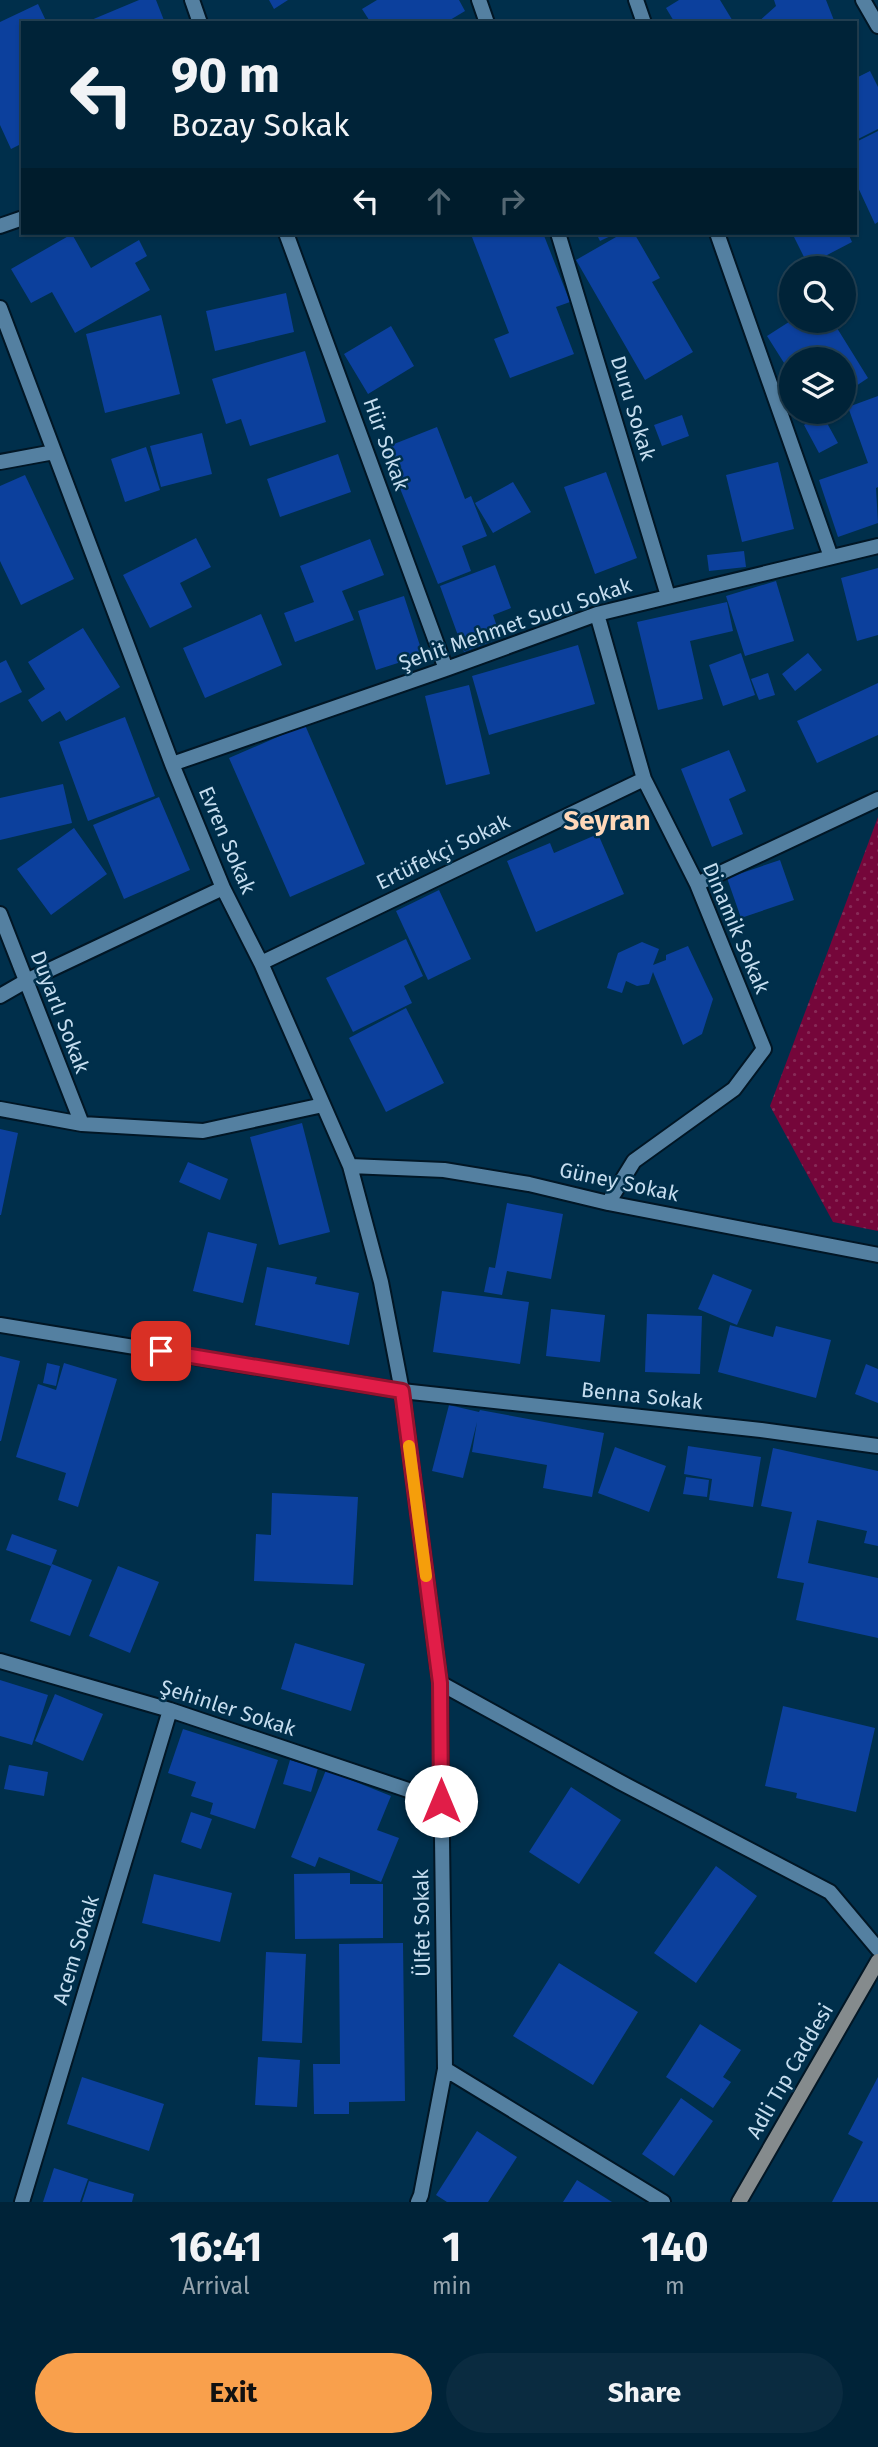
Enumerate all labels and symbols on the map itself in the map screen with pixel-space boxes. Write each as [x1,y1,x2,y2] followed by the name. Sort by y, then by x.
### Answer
[605,353,661,464] street label: Duru Sokak
[357,394,415,494] street label: Hür Sokak
[395,572,635,676] street label: Şehit Mehmet Sucu Sokak
[193,782,261,898] street label: Evren Sokak
[563,804,651,837] district label: Seyran
[372,808,514,896] street label: Ertüfekçi Sokak
[697,859,775,998] street label: Dinamik Sokak
[25,947,95,1077] street label: Duyarlı Sokak
[557,1157,681,1207] street label: Güney Sokak
[131,1321,191,1381] pin
[580,1377,704,1415] street label: Benna Sokak
[157,1674,299,1742] street label: Şehinler Sokak
[404,1764,478,1838] position arrow
[408,1869,436,1977] street label: Ülfet Sokak
[47,1892,105,2008] street label: Acem Sokak
[741,1999,839,2143] street label: Adli Tıp Caddesi

